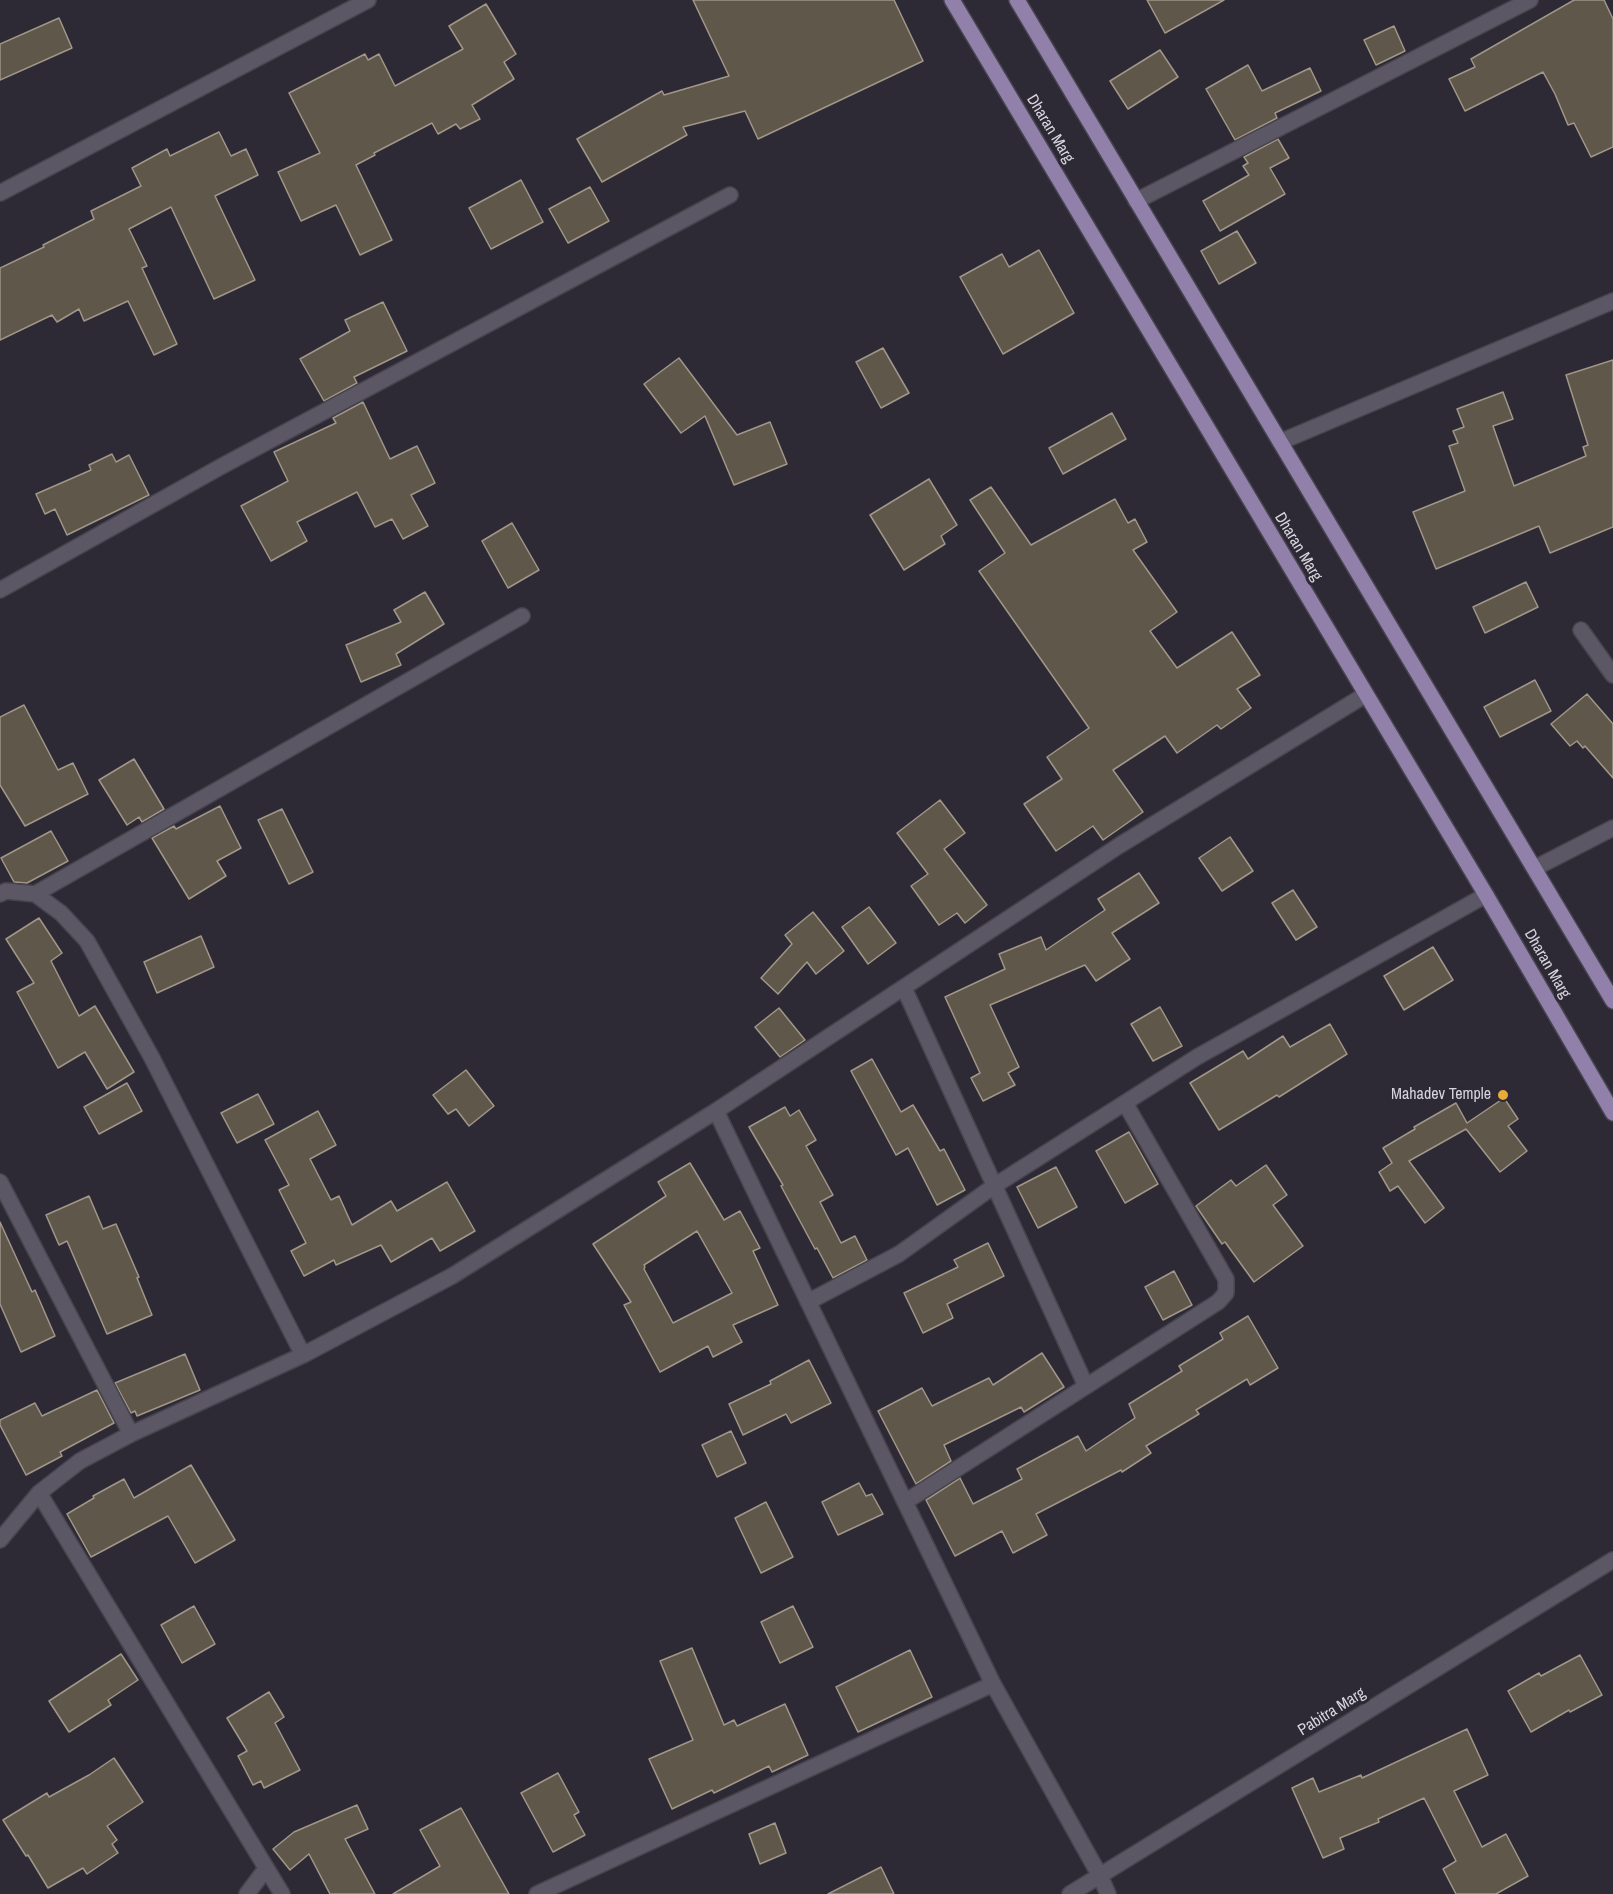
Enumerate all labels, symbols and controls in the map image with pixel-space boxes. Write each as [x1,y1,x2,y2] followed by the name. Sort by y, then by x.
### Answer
[1022,91,1078,167] street label: Dharan Marg
[1270,509,1326,585] street label: Dharan Marg
[1520,926,1574,1002] street label: Dharan Marg
[1391,1085,1491,1105] place label: Mahadev Temple
[1496,1088,1510,1102] marker: Mahadev Temple
[1295,1684,1369,1740] street label: Pabitra Marg

